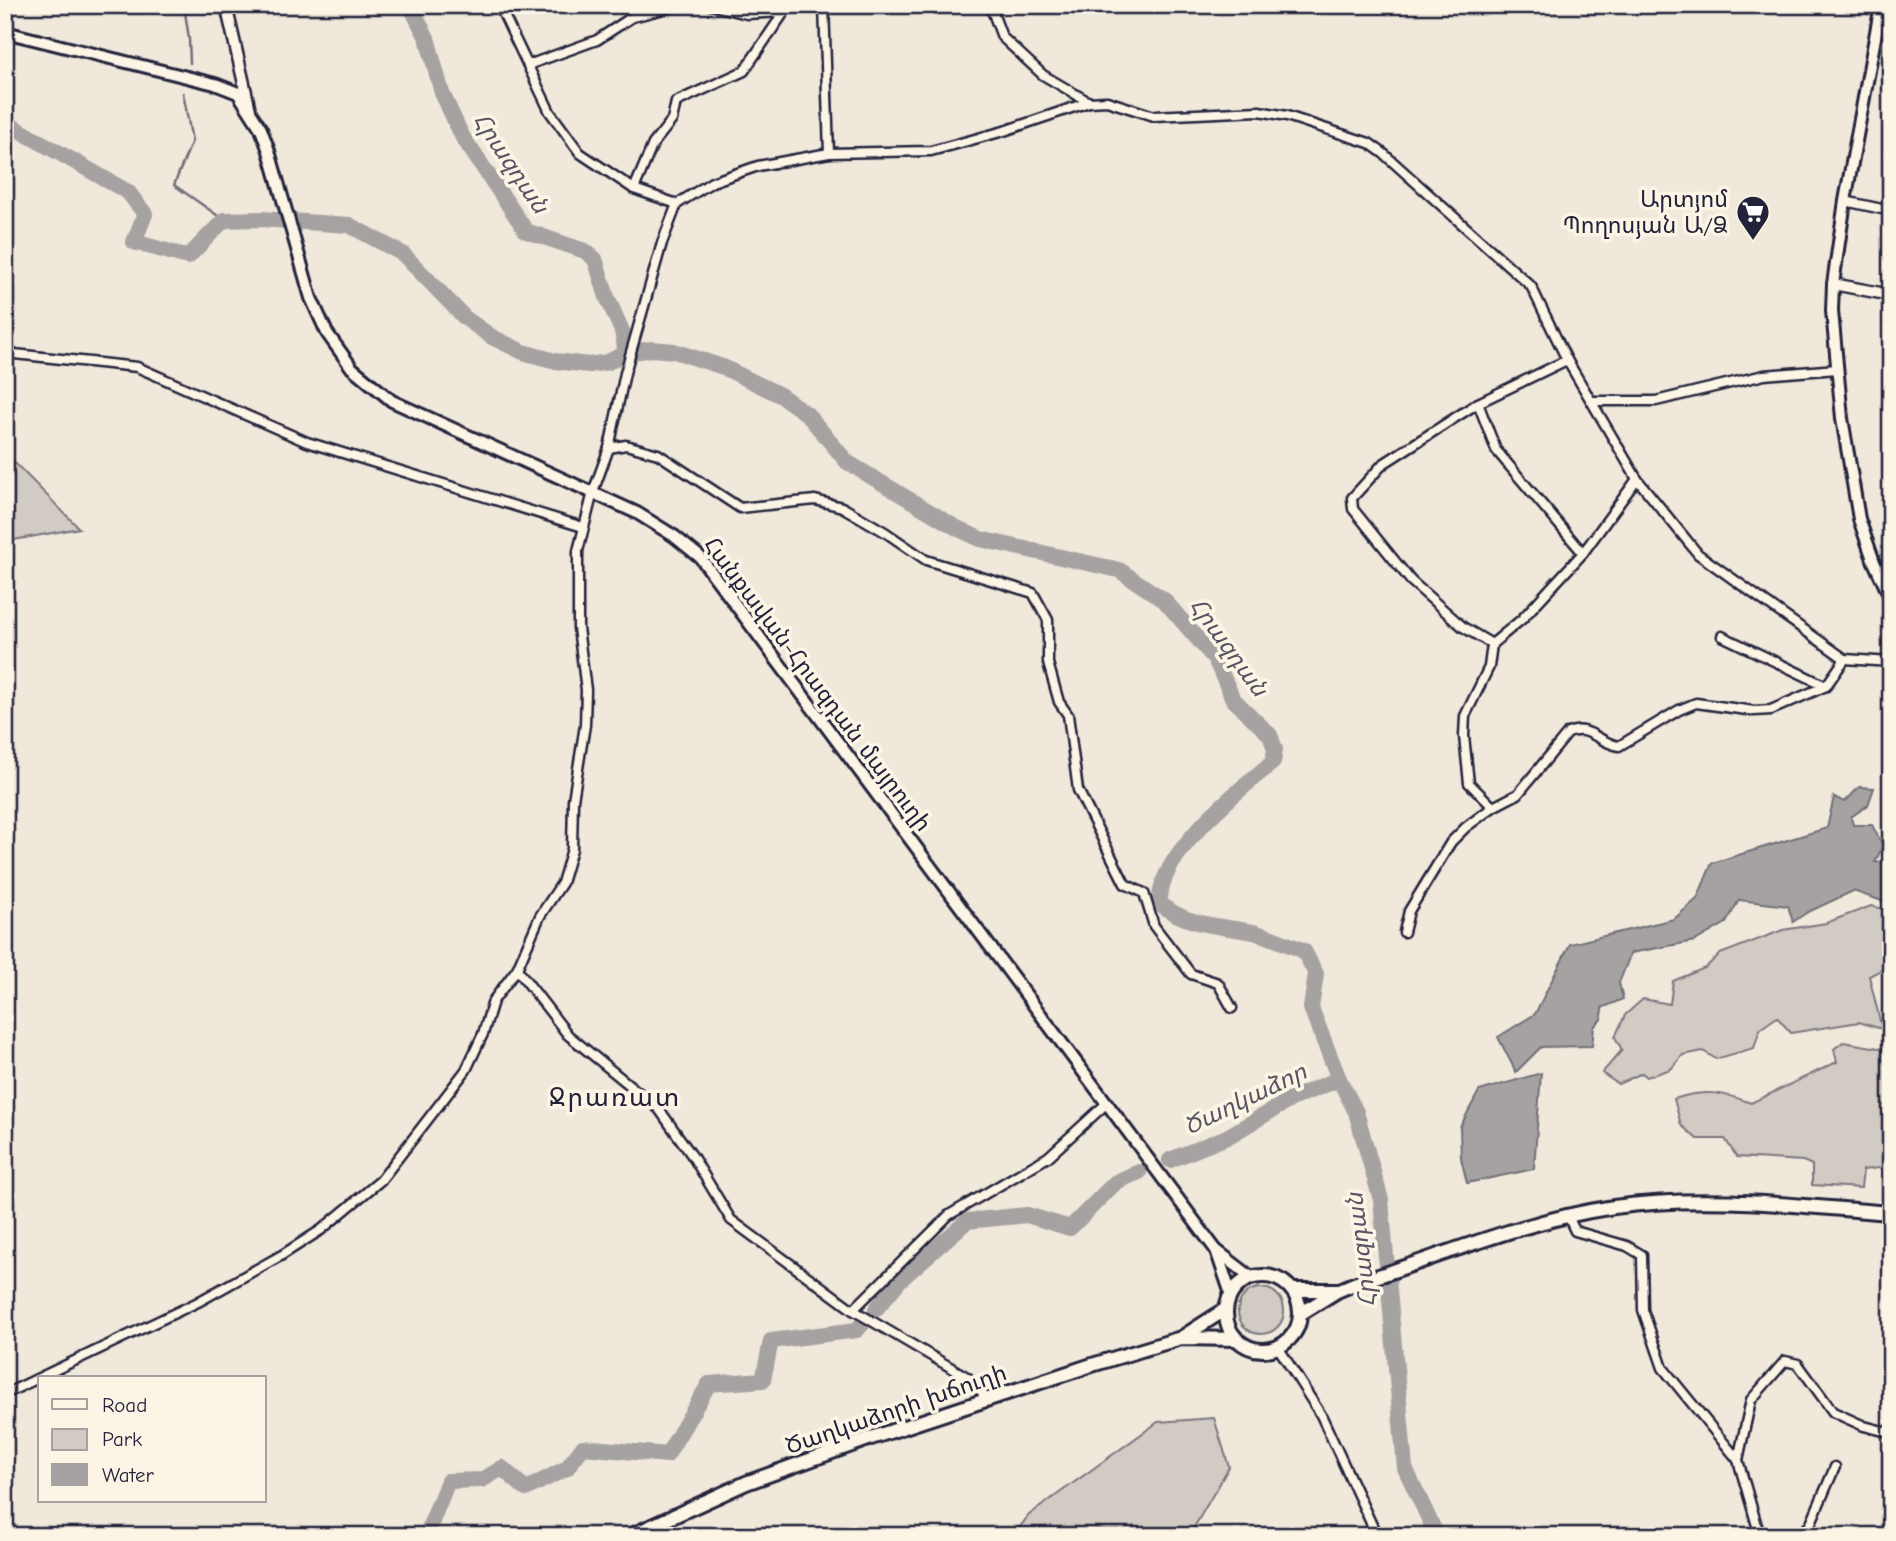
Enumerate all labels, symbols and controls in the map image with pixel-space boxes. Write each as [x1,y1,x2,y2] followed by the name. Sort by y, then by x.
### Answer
[467,108,556,220] water label: Հրազդան
[1563,186,1728,239] place label: Արտյոմ Պողոսյան Ա/Ձ
[1734,193,1772,242] supermarket icon: Արտյոմ Պողոսյան Ա/Ձ
[698,532,937,837] street label: Հանքավան-Հրազդան մայրուղի
[1184,592,1275,703] water label: Հրազդան
[1179,1057,1311,1141] water label: Ծաղկաձոր
[549,1083,681,1113] district label: Ջրառատ
[1340,1190,1382,1309] water label: Հրազդան
[782,1359,1010,1460] street label: Ծաղկաձորի խճուղի
[38,1376,266,1502] legend
[102,1393,147,1417] text: Road
[102,1427,142,1451] text: Park
[102,1463,155,1487] text: Water

